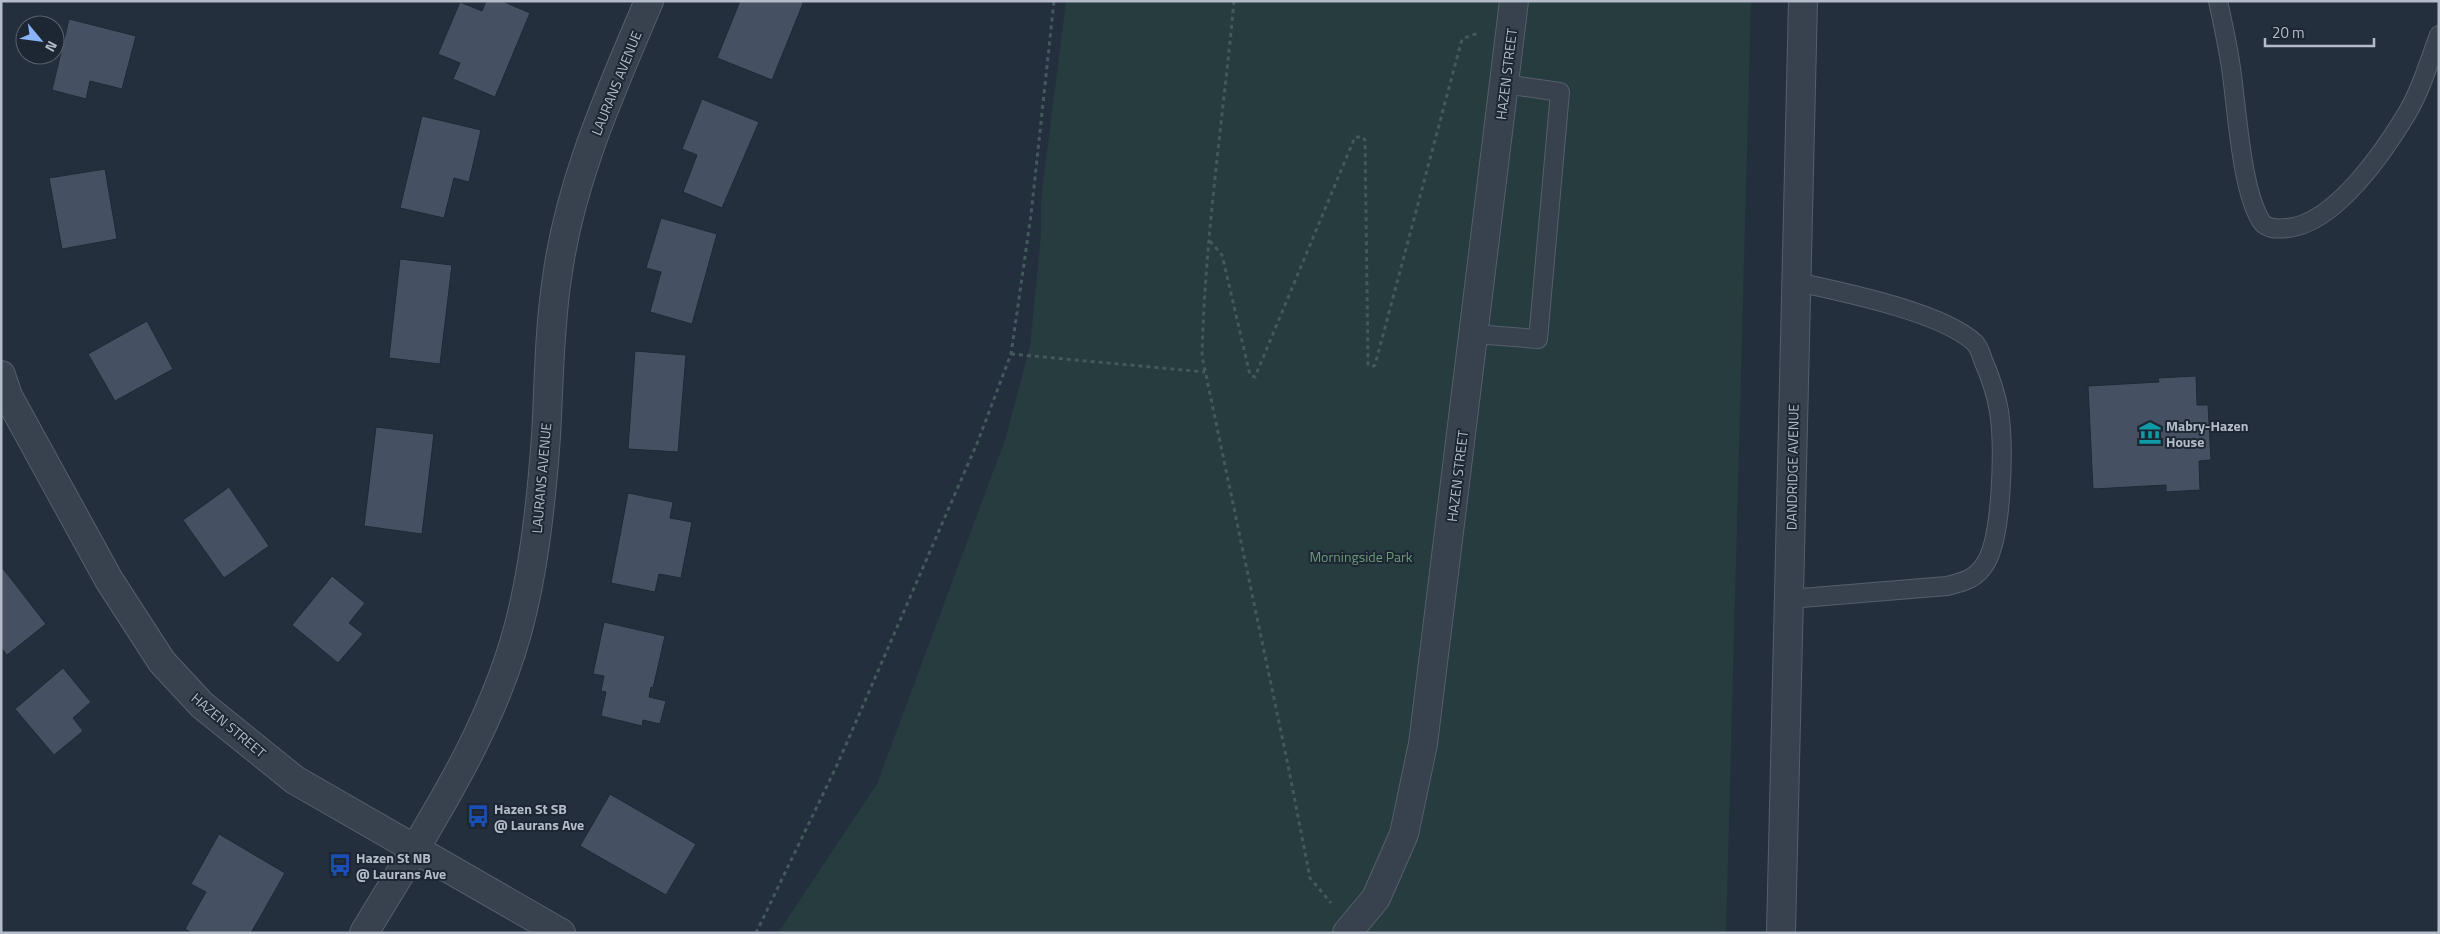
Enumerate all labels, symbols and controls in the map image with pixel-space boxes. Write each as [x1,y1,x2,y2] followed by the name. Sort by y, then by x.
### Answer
[15,15,65,65] north arrow
[2265,15,2374,47] scale bar
[2272,21,2305,44] text: 20 m
[1490,26,1522,121] street label: HAZEN STREET
[585,27,647,138] street label: LAURANS AVENUE
[40,37,63,56] text: N
[1780,403,1804,530] street label: DANDRIDGE AVENUE
[2166,415,2248,452] place label: Mabry-Hazen House
[2137,420,2163,446] museum icon: Mabry-Hazen House
[526,422,556,534] street label: LAURANS AVENUE
[1441,428,1473,523] street label: HAZEN STREET
[1309,546,1413,567] park label: Morningside Park
[187,687,271,763] street label: HAZEN STREET
[494,798,584,835] place label: Hazen St SB @ Laurans Ave
[465,803,491,829] bus stop icon: Hazen St SB @ Laurans Ave
[356,847,446,884] place label: Hazen St NB @ Laurans Ave
[327,852,353,878] bus stop icon: Hazen St NB @ Laurans Ave

